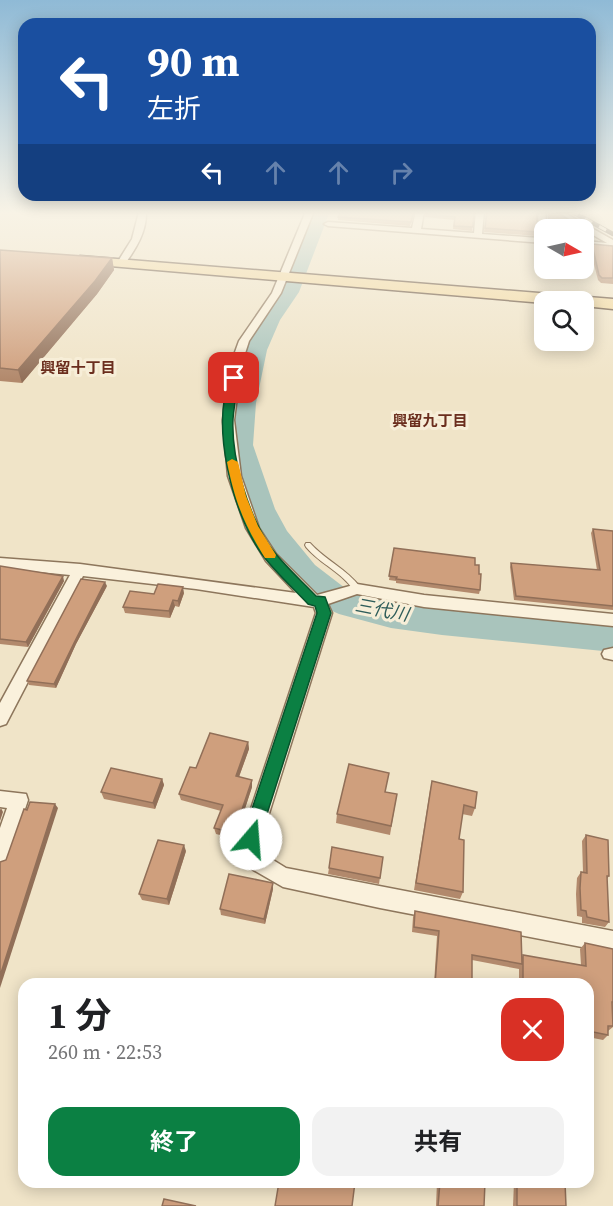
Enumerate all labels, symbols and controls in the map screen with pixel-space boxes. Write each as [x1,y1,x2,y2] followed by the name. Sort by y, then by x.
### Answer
[147,32,240,90] text: 90 m
[48,42,126,120] icon: left
[147,90,201,127] text: 左折
[196,156,229,189] icon: left
[259,156,292,189] icon: ahead
[322,156,355,189] icon: ahead
[385,156,418,189] icon: right
[534,219,594,279] north arrow
[534,219,594,351] map controls
[534,291,594,351] button: search
[208,352,259,403] pin
[40,357,116,378] district label: 興留十丁目
[217,361,250,394] icon: arrive
[392,410,468,431] district label: 興留九丁目
[353,592,413,627] water label: 三代川
[219,807,283,871] position arrow
[48,991,111,1040] text: 1 分
[501,998,564,1061] button: close
[48,1038,162,1066] text: 260 m · 22:53
[48,1107,300,1176] button: 終了
[312,1107,564,1176] button: 共有

